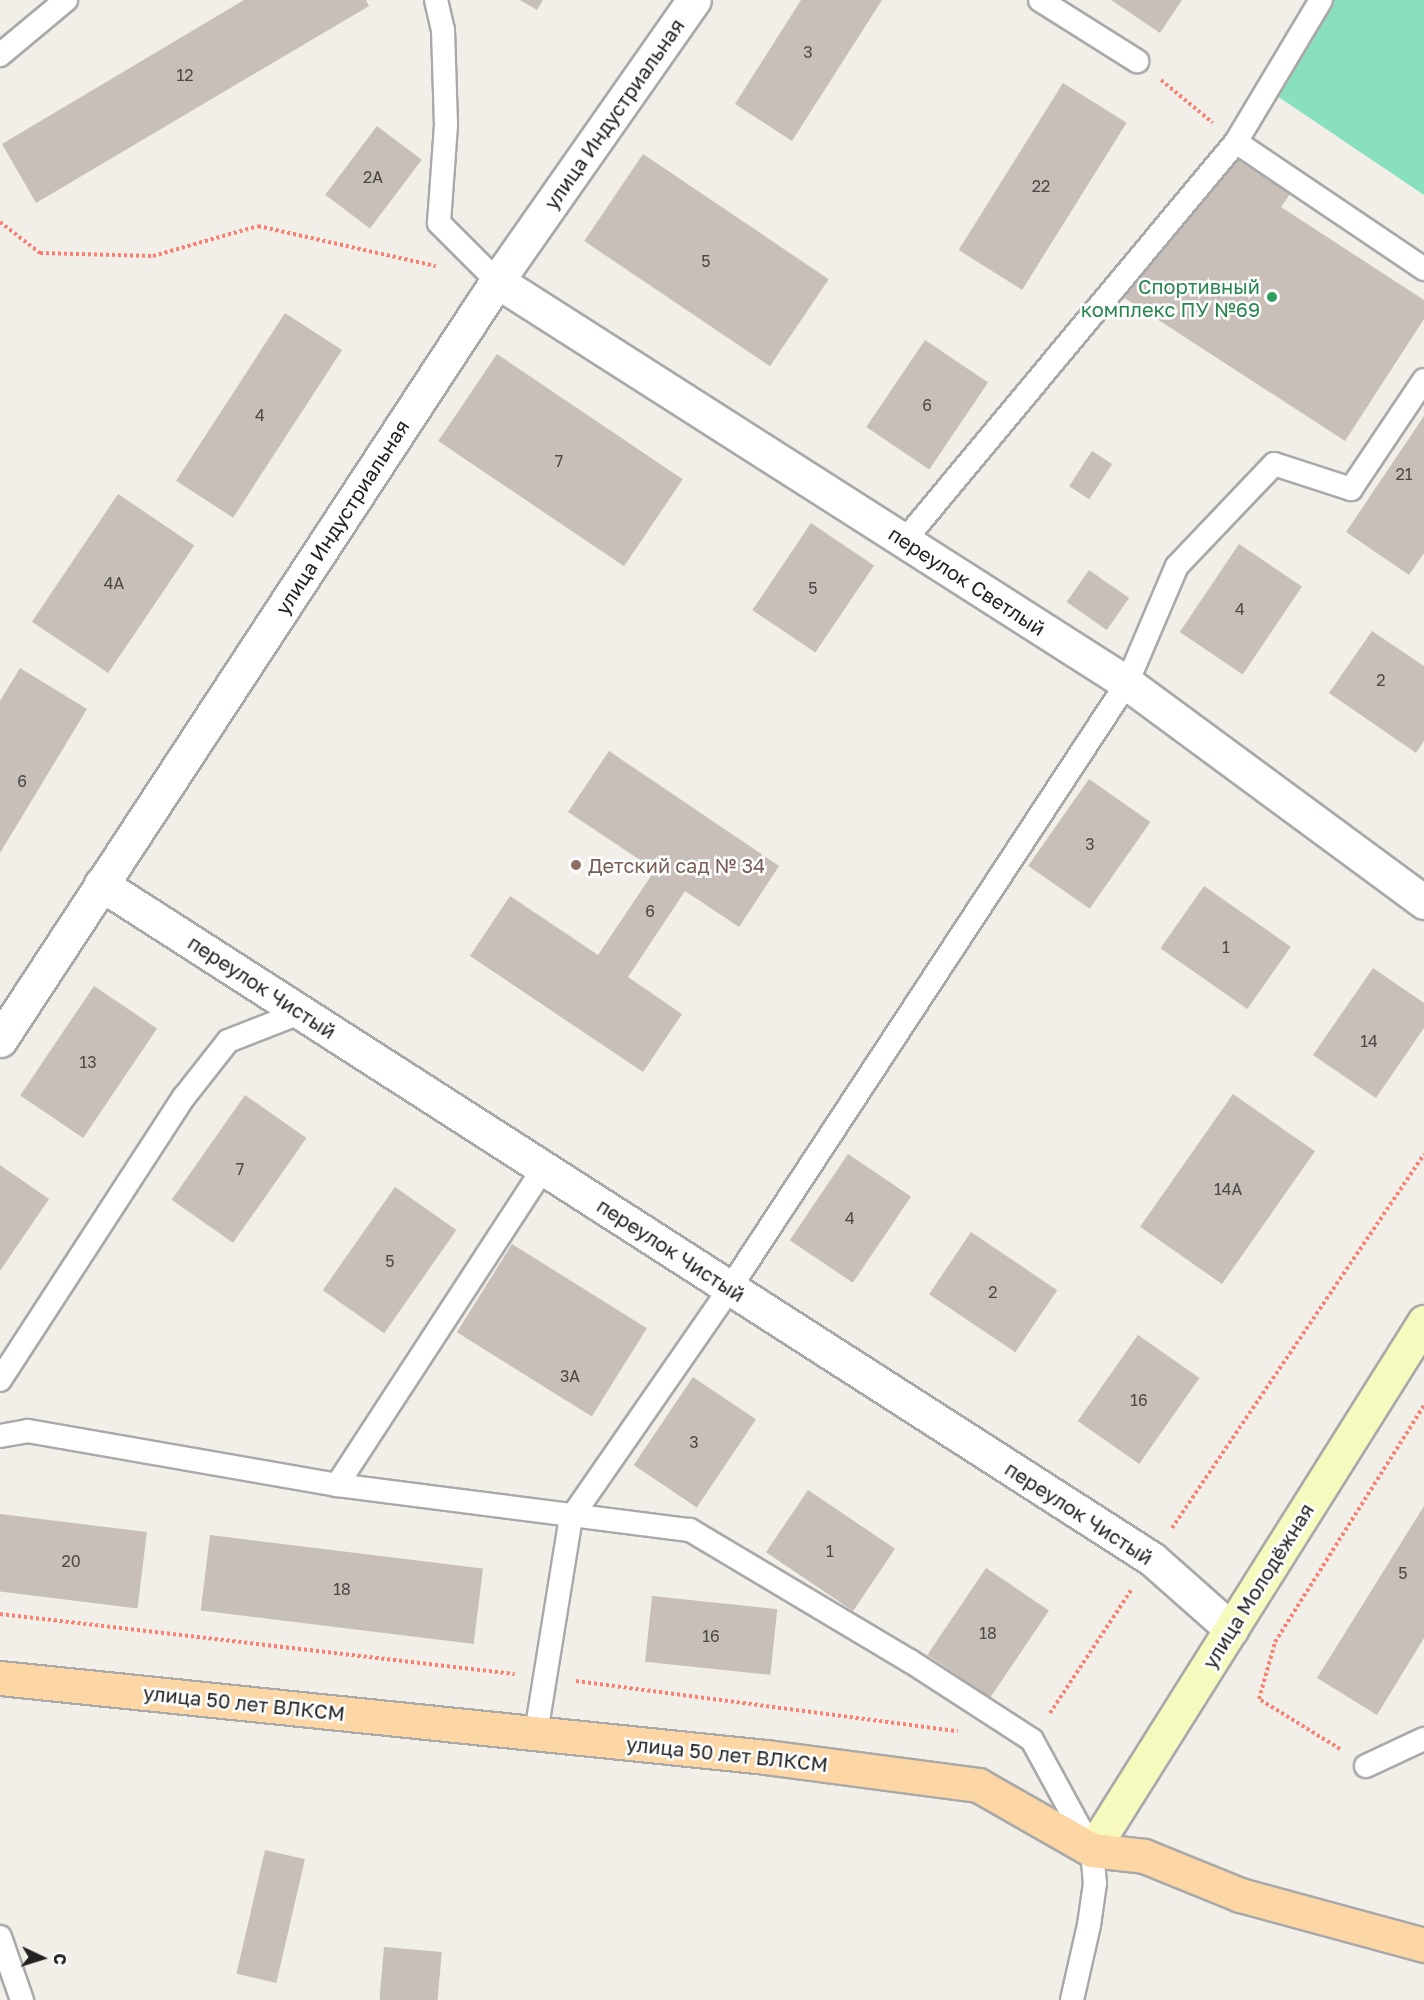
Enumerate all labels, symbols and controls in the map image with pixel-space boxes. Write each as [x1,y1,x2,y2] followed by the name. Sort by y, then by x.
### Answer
[539,14,689,214] street label: улица Индустриальная
[803,42,813,62] house number: 3
[176,65,194,85] house number: 12
[363,167,383,187] house number: 2А
[1032,176,1050,196] house number: 22
[701,251,711,271] house number: 5
[1081,274,1260,321] place label: Спортивный комплекс ПУ №69
[1265,290,1279,304] marker: Спортивный комплекс ПУ №69
[922,395,932,415] house number: 6
[255,405,265,425] house number: 4
[270,415,414,619] street label: улица Индустриальная
[555,451,563,471] house number: 7
[1395,464,1413,484] house number: 21
[884,521,1050,641] street label: переулок Светлый
[104,573,124,593] house number: 4А
[808,578,818,598] house number: 5
[1235,599,1245,619] house number: 4
[1376,670,1386,690] house number: 2
[17,771,27,791] house number: 6
[1085,834,1095,854] house number: 3
[588,853,765,877] place label: Детский сад № 34
[569,858,583,872] marker: Детский сад № 34
[645,901,655,921] house number: 6
[184,930,340,1044] street label: переулок Чистый
[1222,937,1230,957] house number: 1
[1360,1031,1378,1051] house number: 14
[79,1052,97,1072] house number: 13
[236,1159,244,1179] house number: 7
[1214,1179,1242,1199] house number: 14А
[593,1193,749,1307] street label: переулок Чистый
[845,1208,855,1228] house number: 4
[385,1251,395,1271] house number: 5
[988,1282,998,1302] house number: 2
[560,1366,580,1386] house number: 3А
[1130,1390,1148,1410] house number: 16
[689,1432,699,1452] house number: 3
[1001,1456,1157,1570] street label: переулок Чистый
[1197,1499,1319,1673] street label: улица Молодёжная
[826,1541,834,1561] house number: 1
[61,1551,81,1571] house number: 20
[1398,1563,1408,1583] house number: 5
[333,1579,351,1599] house number: 18
[979,1623,997,1643] house number: 18
[702,1626,720,1646] house number: 16
[142,1680,346,1726] street label: улица 50 лет ВЛКСМ
[625,1731,829,1777] street label: улица 50 лет ВЛКСМ
[12,1928,72,1988] north arrow
[50,1953,70,1966] text: С

